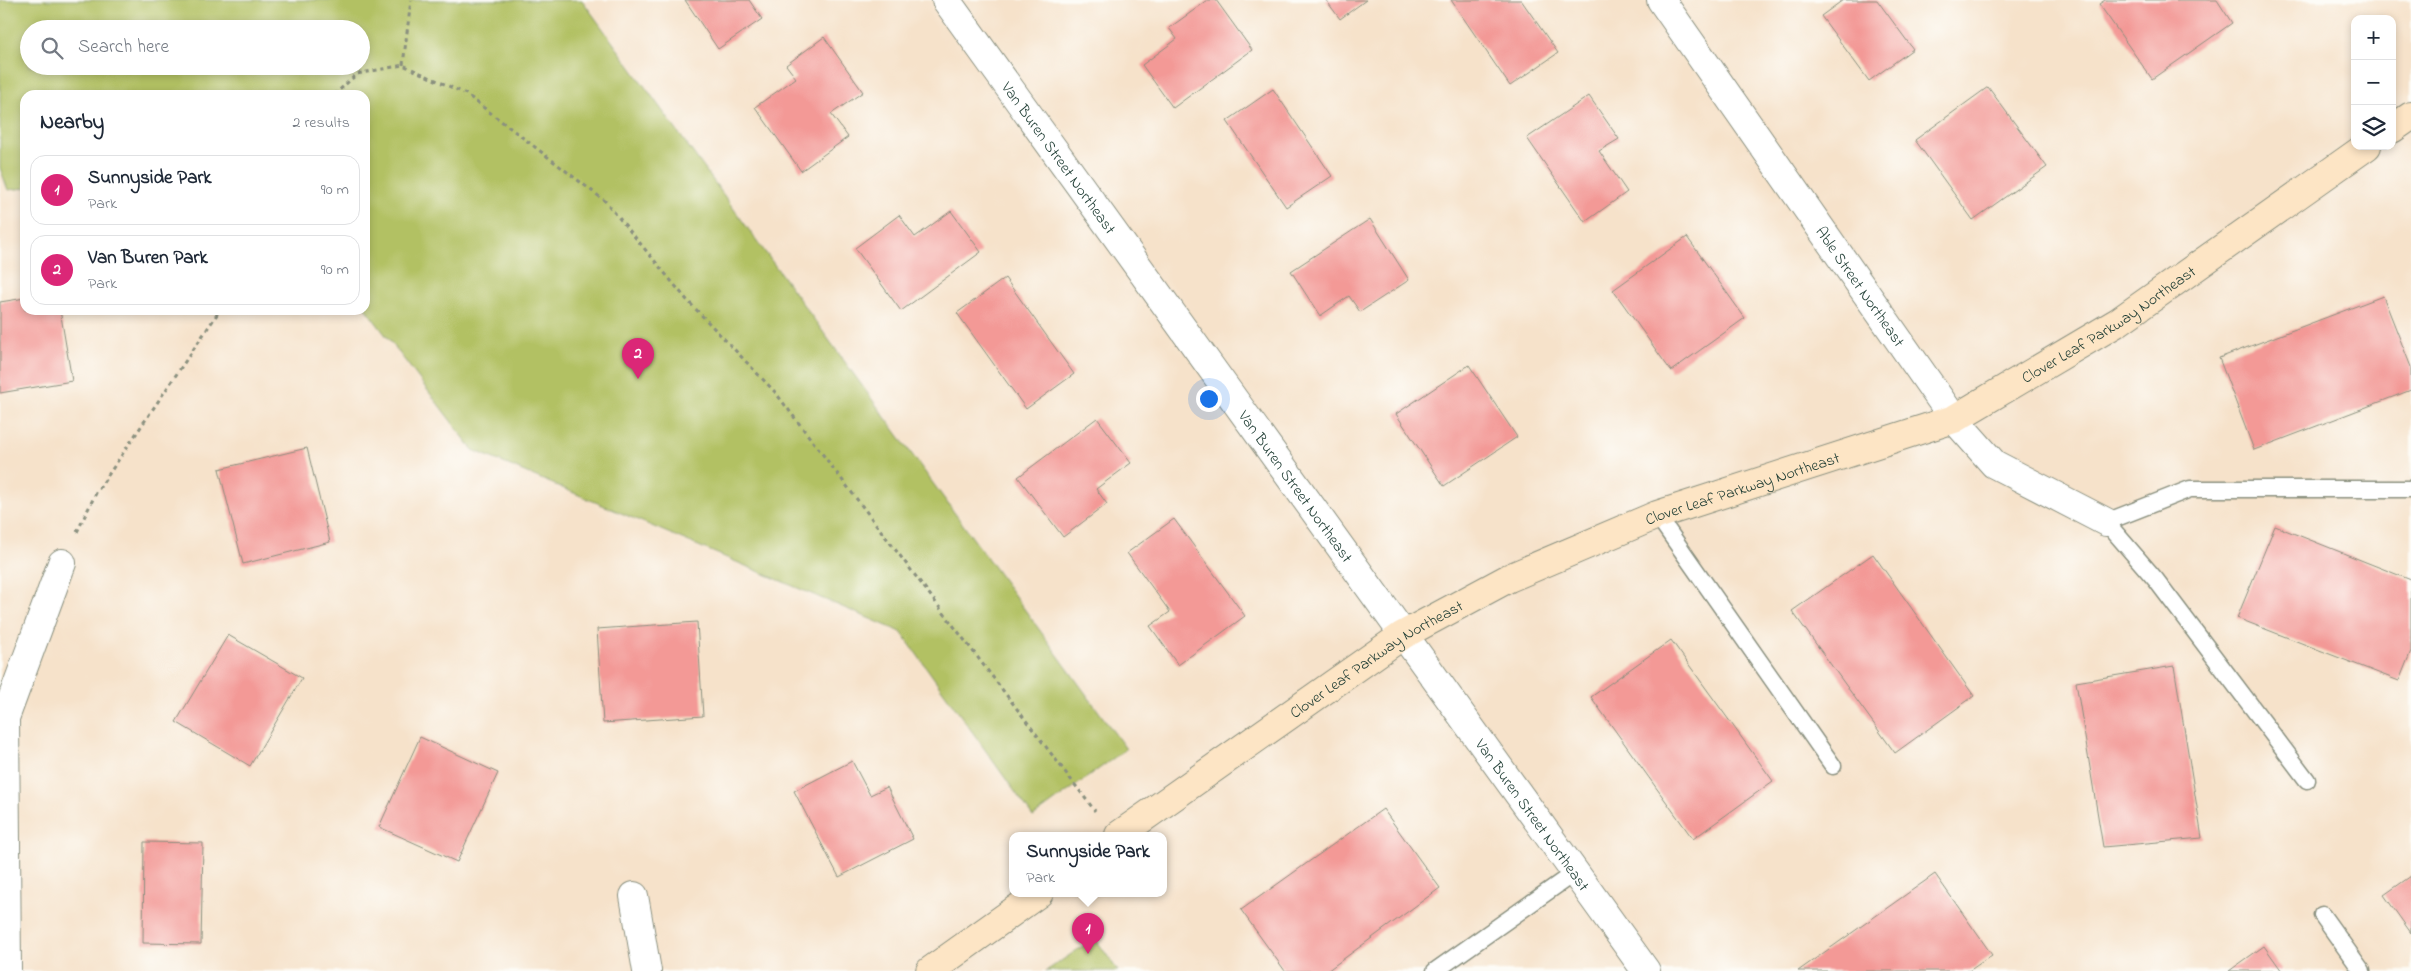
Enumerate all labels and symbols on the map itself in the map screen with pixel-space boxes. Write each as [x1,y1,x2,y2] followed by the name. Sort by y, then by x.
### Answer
[994,77,1121,240] street label: Van Buren Street Northeast
[1809,222,1910,353] street label: Able Street Northeast
[2017,260,2202,390] street label: Clover Leaf Parkway Northeast
[622,338,654,379] pin: 2
[1196,386,1222,412] your location
[1231,405,1358,569] street label: Van Buren Street Northeast
[1642,447,1844,533] street label: Clover Leaf Parkway Northeast
[1285,595,1469,725] street label: Clover Leaf Parkway Northeast
[1468,734,1595,897] street label: Van Buren Street Northeast
[1072,913,1104,954] pin: 1

